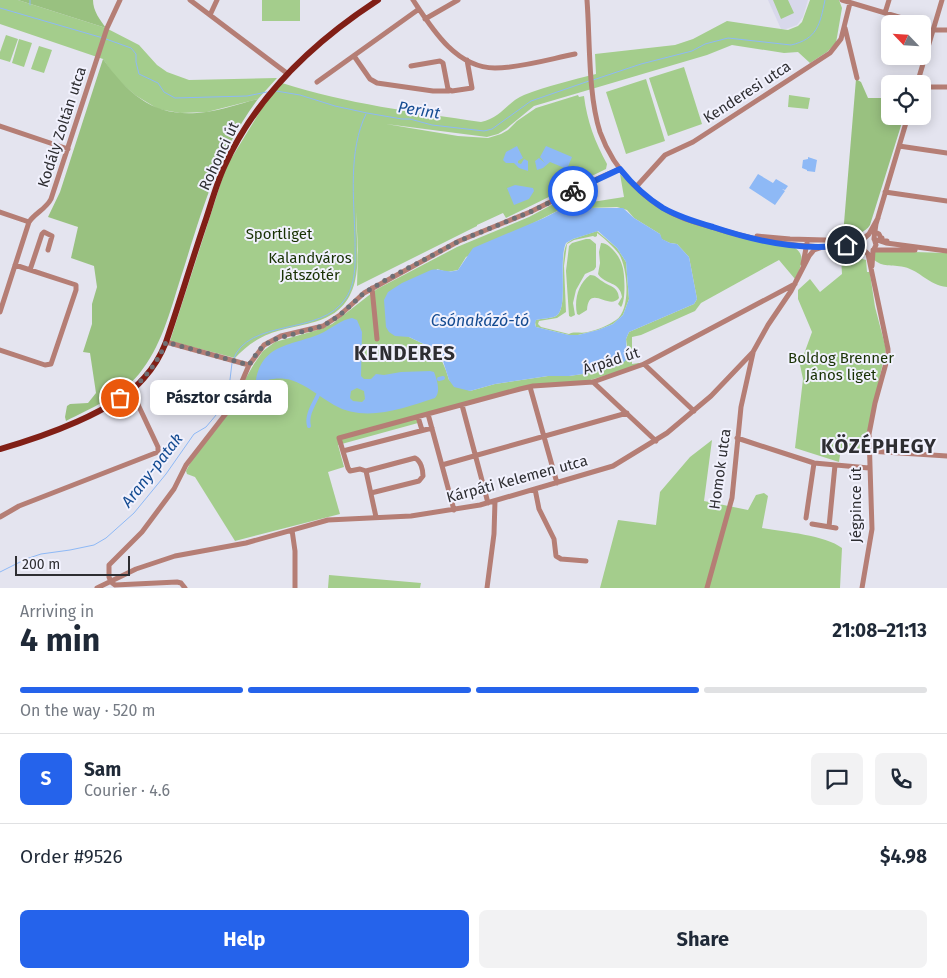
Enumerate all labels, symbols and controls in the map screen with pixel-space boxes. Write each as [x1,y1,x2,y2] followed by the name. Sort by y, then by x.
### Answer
[881,15,931,65] north arrow
[881,15,931,125] map controls
[700,57,794,127] street label: Kenderesi utca
[34,64,90,190] street label: Kodály Zoltán utca
[881,75,931,125] button: locate
[397,97,442,123] water label: Perint
[195,118,243,193] street label: Rohonci út
[548,166,598,216] courier
[559,177,587,205] icon: bike
[825,224,867,266] pin
[246,225,313,243] park label: Sportliget
[832,231,860,259] icon: home
[268,249,352,284] park label: Kalandváros Játszótér
[431,311,529,330] water label: Csónakázó-tó
[354,341,456,365] district label: KENDERES
[580,343,642,379] street label: Árpád út
[788,349,894,384] park label: Boldog Brenner János liget
[99,377,141,419] pin
[150,380,288,416] callout: Pásztor csárda
[106,384,134,412] icon: bag
[166,388,272,407] text: Pásztor csárda
[705,427,735,511] street label: Homok utca
[117,429,187,512] water label: Arany-patak
[821,433,937,458] district label: KÖZÉPHEGY
[444,451,590,507] street label: Kárpáti Kelemen utca
[847,467,865,543] street label: Jégpince út
[15,553,130,576] scale bar
[22,556,60,573] text: 200 m
[20,602,94,621] text: Arriving in
[832,619,927,642] text: 21:08–21:13
[20,621,100,659] text: 4 min
[20,701,155,720] text: On the way · 520 m
[811,753,863,805] button: chat
[875,753,927,805] button: phone
[84,758,121,781] text: Sam
[41,767,51,790] text: S
[84,781,170,800] text: Courier · 4.6
[20,845,123,868] text: Order #9526
[880,845,927,868] text: $4.98
[20,910,469,968] button: Help
[479,910,927,968] button: Share

